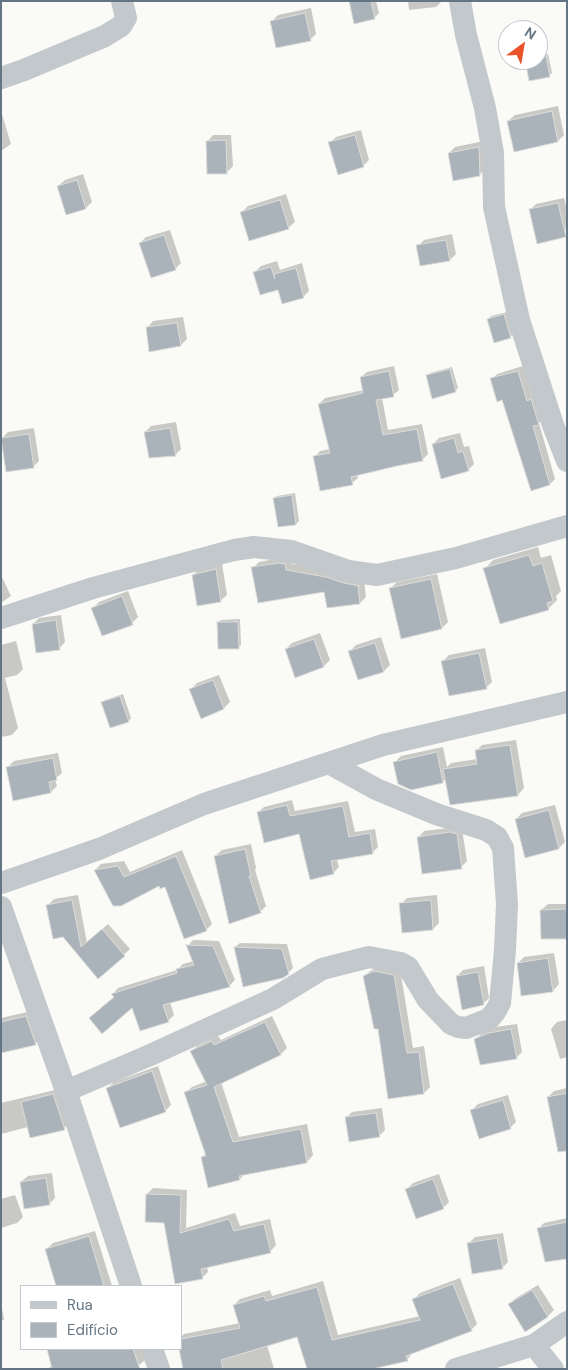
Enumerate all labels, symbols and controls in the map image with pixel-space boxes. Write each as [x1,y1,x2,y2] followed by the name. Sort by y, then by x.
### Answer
[498,20,548,70] north arrow
[521,23,540,43] text: N
[20,1285,182,1350] legend
[67,1295,93,1315] text: Rua
[67,1320,118,1340] text: Edifício

